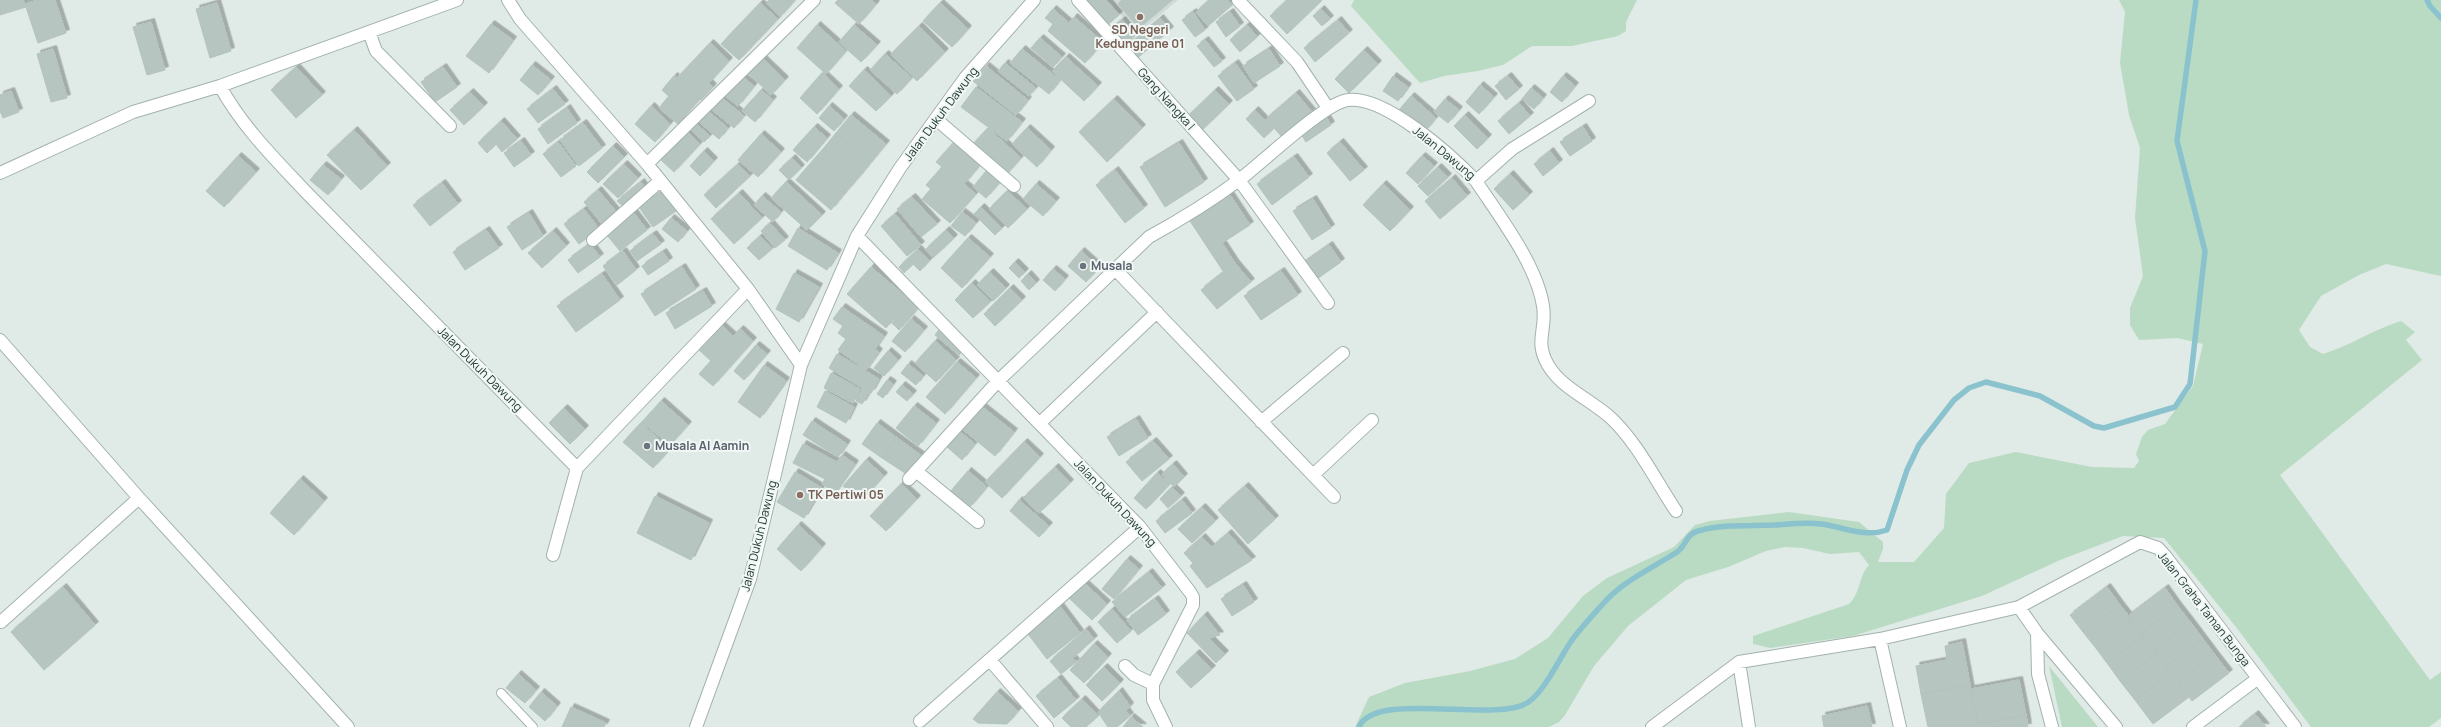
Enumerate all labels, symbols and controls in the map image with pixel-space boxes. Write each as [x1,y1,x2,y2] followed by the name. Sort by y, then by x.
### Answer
[1135,12,1145,22] marker: SD Negeri Kedungpane 01
[1096,21,1184,52] place label: SD Negeri Kedungpane 01
[899,63,982,164] street label: Jalan Dukuh Dawung
[1134,64,1199,134] street label: Gang Nangka I
[1409,122,1479,183] street label: Jalan Dawung
[1091,257,1133,274] place label: Musala
[1078,261,1088,271] marker: Musala
[434,322,527,415] street label: Jalan Dukuh Dawung
[655,437,749,454] place label: Musala Al Aamin
[642,441,652,451] marker: Musala Al Aamin
[1070,455,1160,550] street label: Jalan Dukuh Dawung
[736,478,781,593] street label: Jalan Dukuh Dawung
[808,486,884,503] place label: TK Pertiwi 05
[795,490,805,500] marker: TK Pertiwi 05
[2154,548,2255,670] street label: Jalan Graha Taman Bunga

